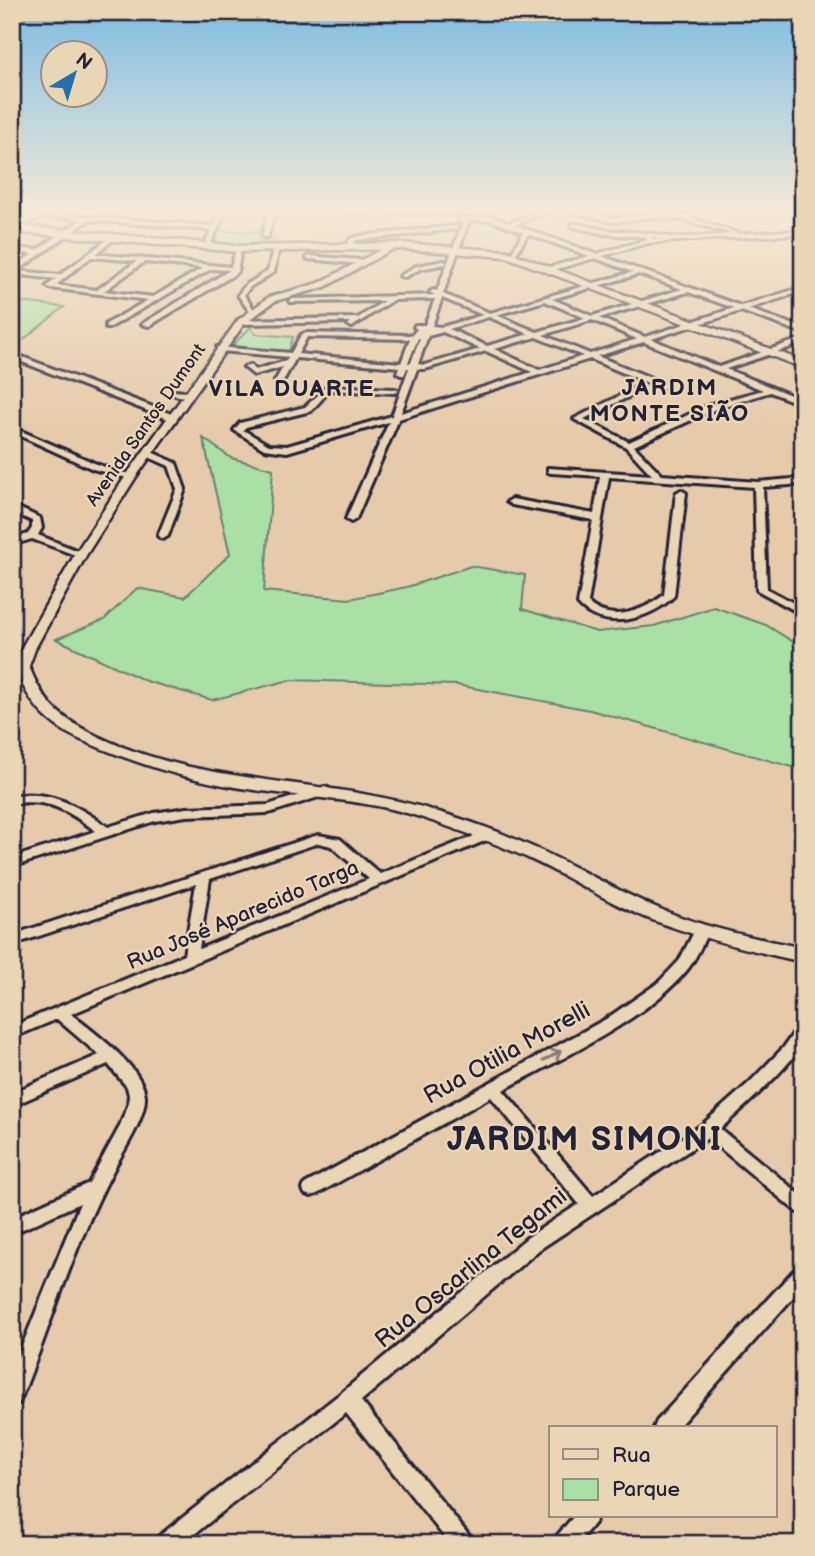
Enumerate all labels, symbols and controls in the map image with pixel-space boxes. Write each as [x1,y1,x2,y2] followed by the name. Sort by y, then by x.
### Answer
[38,38,108,108] north arrow
[71,48,96,75] text: N
[82,339,210,510] street label: Avenida Santos Dumont
[590,374,750,428] district label: JARDIM MONTE SIÃO
[209,375,376,403] district label: VILA DUARTE
[123,855,363,975] street label: Rua José Aparecido Targa
[419,995,595,1111] street label: Rua Otilia Morelli
[542,1049,562,1063] one-way arrow
[447,1120,723,1160] district label: JARDIM SIMONI
[369,1182,573,1354] street label: Rua Oscarlina Tegami
[549,1426,776,1518] legend
[612,1443,651,1468] text: Rua
[612,1477,680,1502] text: Parque

